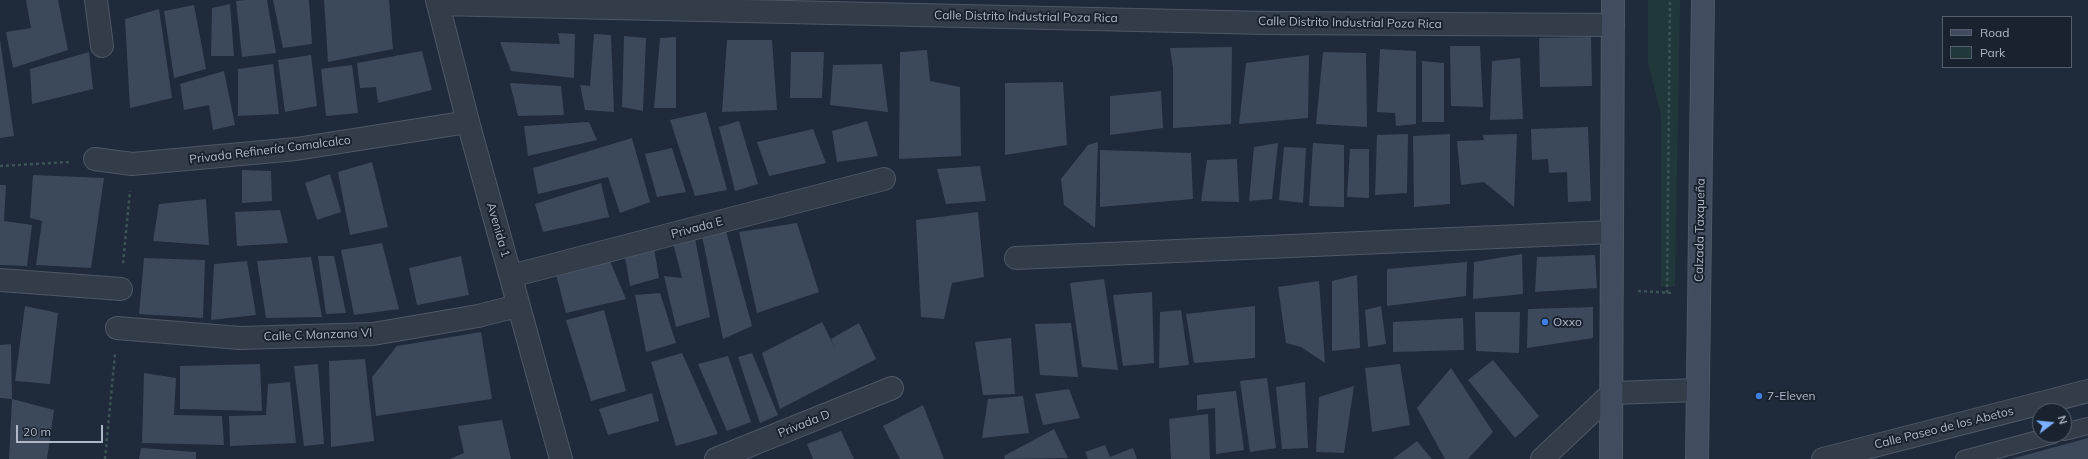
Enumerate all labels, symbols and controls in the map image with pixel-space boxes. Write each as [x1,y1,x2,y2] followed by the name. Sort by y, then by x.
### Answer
[934,8,1118,26] street label: Calle Distrito Industrial Poza Rica
[1258,14,1442,32] street label: Calle Distrito Industrial Poza Rica
[1942,16,2072,68] legend
[1980,25,2009,40] text: Road
[1980,45,2005,60] text: Park
[189,133,351,167] street label: Privada Refinería Comalcalco
[1692,178,1708,282] street label: Calzada Taxqueña
[483,201,513,259] street label: Avenida 1
[670,214,724,242] street label: Privada E
[1553,315,1582,329] place label: Oxxo
[1540,317,1550,327] marker: Oxxo
[263,326,373,344] street label: Calle C Manzana VI
[1767,389,1816,403] place label: 7-Eleven
[1754,391,1764,401] marker: 7-Eleven
[2032,403,2072,443] north arrow
[1873,404,2015,452] street label: Calle Paseo de los Abetos
[776,407,832,441] street label: Privada D
[2055,414,2070,426] text: N
[18,417,105,443] scale bar
[23,424,51,439] text: 20 m

